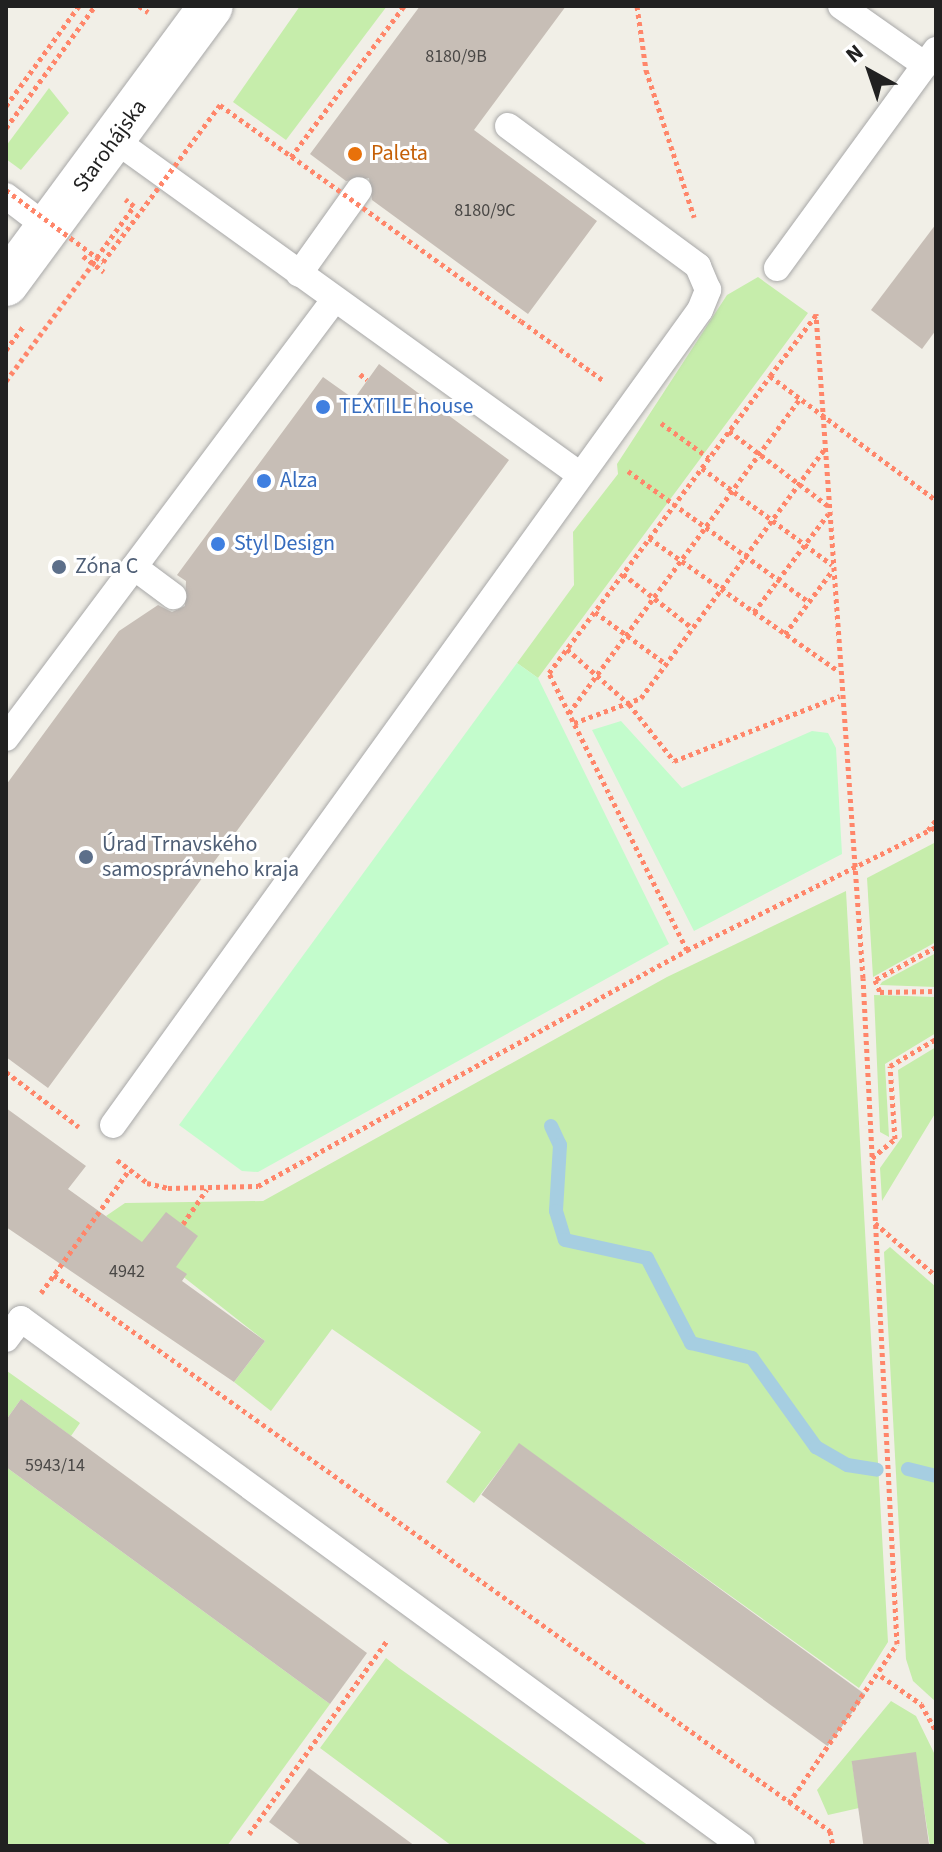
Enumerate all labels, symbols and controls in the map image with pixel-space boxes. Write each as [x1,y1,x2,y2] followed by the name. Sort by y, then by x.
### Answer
[830,32,910,112] north arrow
[839,37,870,71] text: N
[425,46,487,68] house number: 8180/9B
[68,95,152,197] street label: Starohájska
[371,141,428,167] place label: Paleta
[346,145,364,163] marker: Paleta
[454,200,516,222] house number: 8180/9C
[339,394,473,420] place label: TEXTILE house
[314,398,332,416] marker: TEXTILE house
[280,468,317,494] place label: Alza
[255,472,273,490] marker: Alza
[234,531,335,557] place label: Styl Design
[209,535,227,553] marker: Styl Design
[75,554,138,580] place label: Zóna C
[50,558,68,576] marker: Zóna C
[102,831,299,882] place label: Úrad Trnavského samosprávneho kraja
[77,848,95,866] marker: Úrad Trnavského samosprávneho kraja
[109,1261,145,1283] house number: 4942
[25,1455,85,1477] house number: 5943/14

